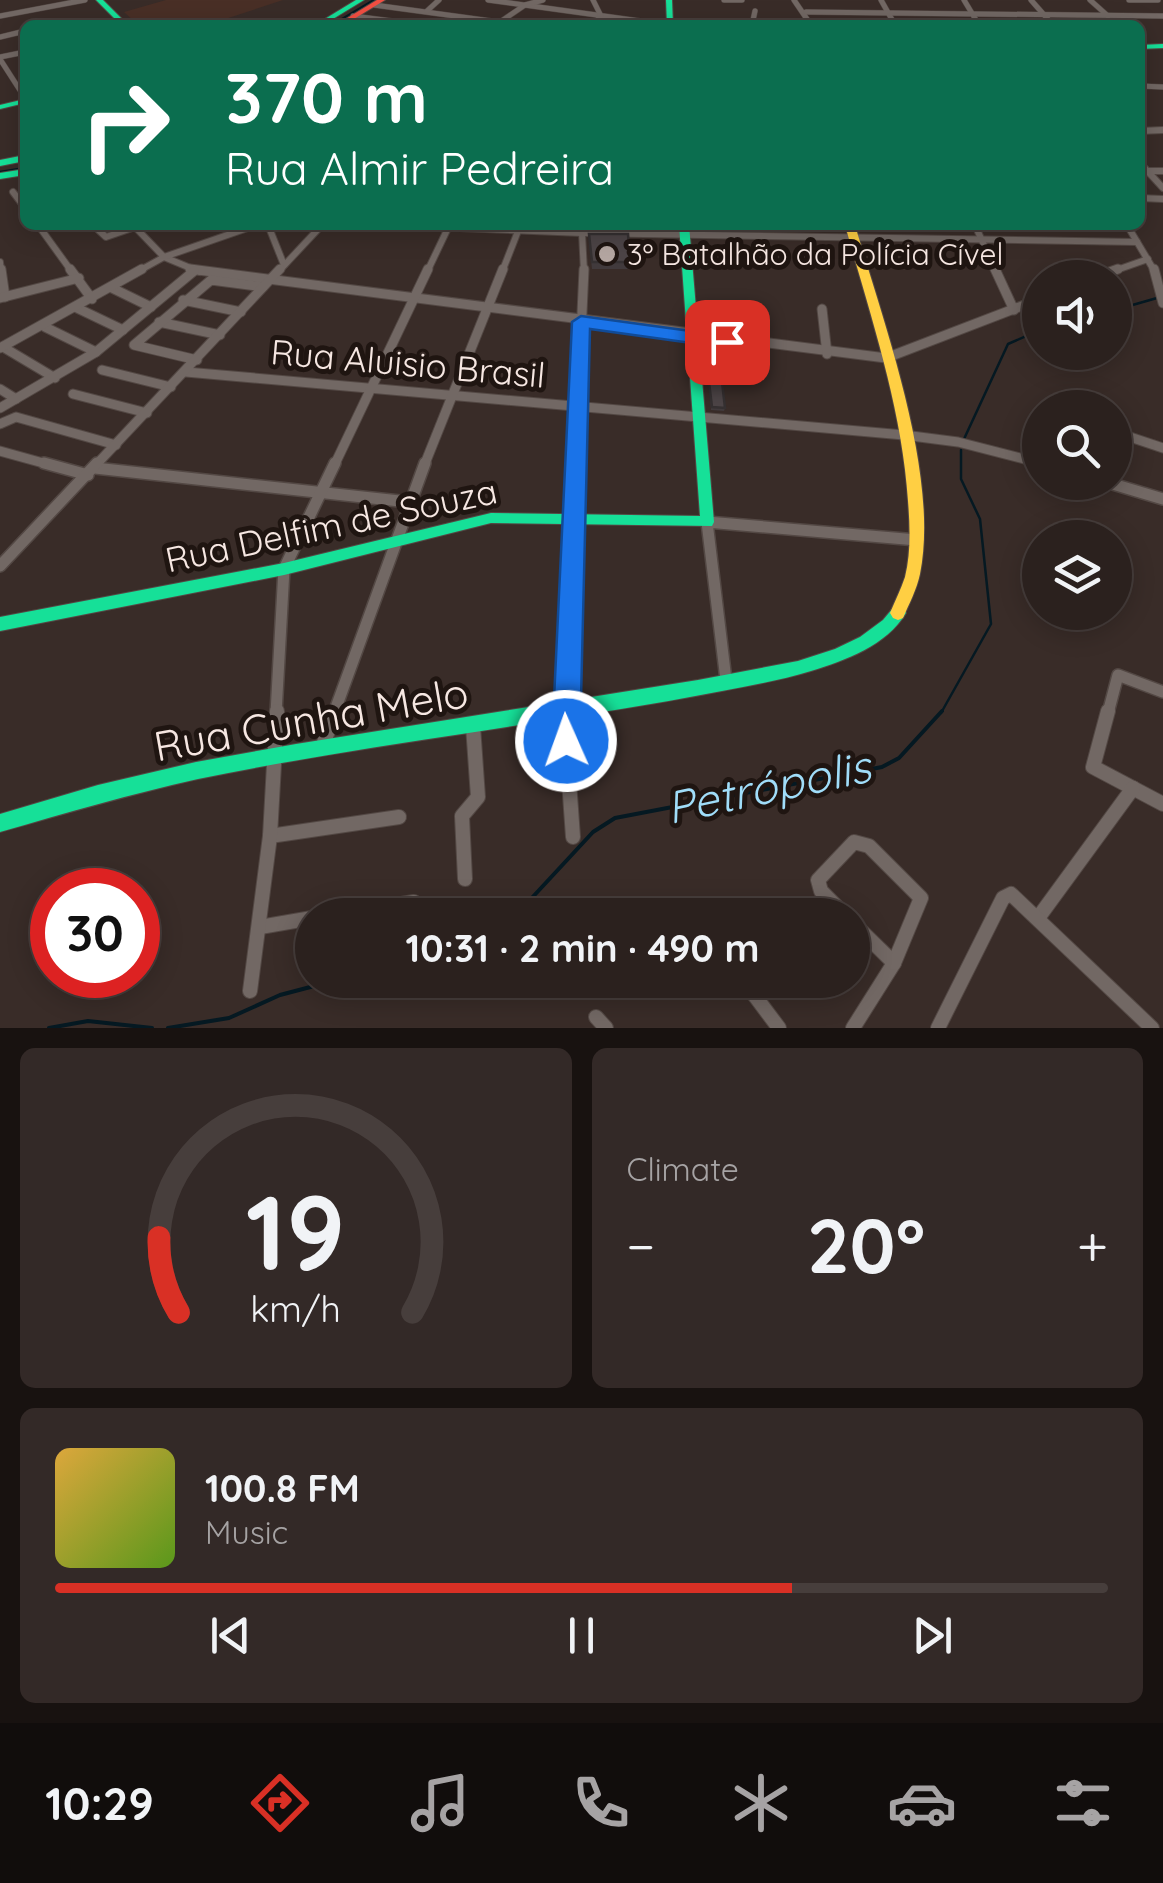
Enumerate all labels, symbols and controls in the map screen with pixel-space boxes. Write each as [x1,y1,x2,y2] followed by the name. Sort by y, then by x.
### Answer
[225,53,428,141] text: 370 m
[60,60,190,190] icon: right
[225,140,614,196] text: Rua Almir Pedreira
[627,235,1003,273] place label: 3º Batalhão da Polícia Cível
[596,243,618,265] marker: 3º Batalhão da Polícia Cível
[1022,260,1132,630] map controls
[1022,260,1132,370] button: sound
[685,300,770,385] pin
[700,315,755,370] icon: arrive
[269,329,547,397] street label: Rua Aluisio Brasil
[1022,390,1132,500] button: search
[161,468,501,582] street label: Rua Delfim de Souza
[1022,520,1132,630] button: layers
[150,665,472,773] street label: Rua Cunha Melo
[514,689,618,793] position arrow
[661,736,878,835] water label: Petrópolis
[30,868,160,998] speed limit sign: 30
[405,924,760,972] text: 10:31 · 2 min · 490 m
[627,1149,739,1189] text: Climate
[246,1166,346,1296] text: 19
[807,1198,925,1292] text: 20°
[627,1211,655,1280] text: −
[1077,1211,1108,1280] text: +
[250,1286,341,1331] text: km/h
[205,1464,360,1512] text: 100.8 FM
[205,1512,288,1552] text: Music
[203,1608,258,1663] icon: previous
[554,1608,609,1663] icon: pause
[905,1608,960,1663] icon: next
[245,1768,315,1838] icon: directions
[405,1768,475,1838] icon: music
[566,1768,636,1838] icon: phone
[726,1768,796,1838] icon: climate
[887,1768,957,1838] icon: car
[1048,1768,1118,1838] icon: filters
[45,1775,154,1831] text: 10:29

